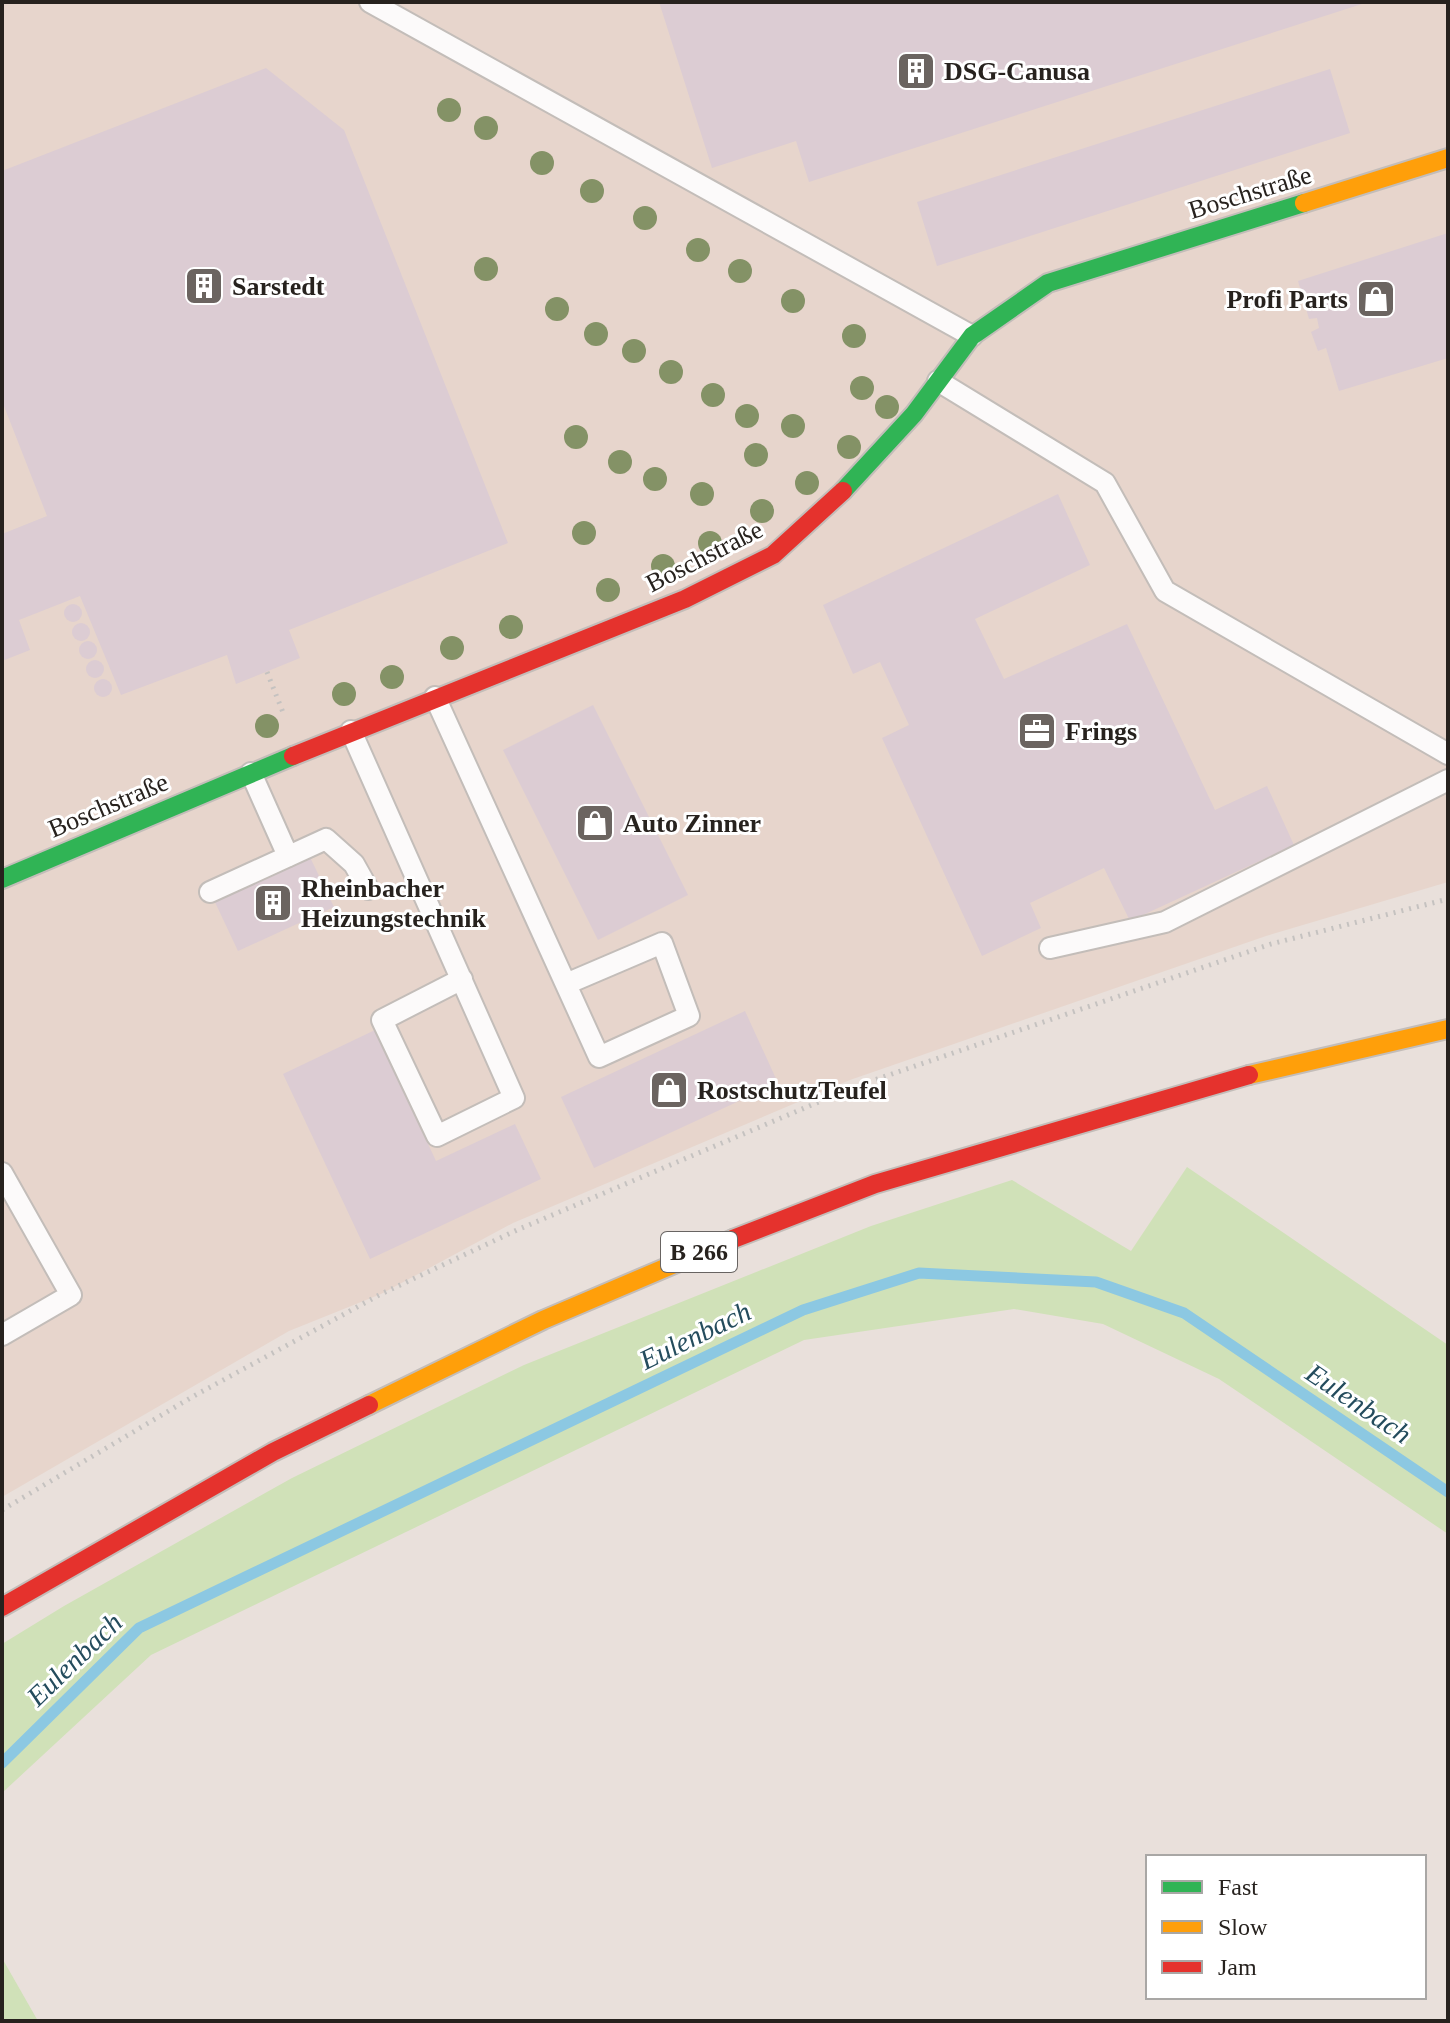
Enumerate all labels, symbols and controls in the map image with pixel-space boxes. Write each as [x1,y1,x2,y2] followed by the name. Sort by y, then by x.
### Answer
[895,50,937,92] building icon: DSG-Canusa
[944,57,1090,86] place label: DSG-Canusa
[1185,160,1315,225] street label: Boschstraße
[183,265,225,307] building icon: Sarstedt
[232,272,325,301] place label: Sarstedt
[1355,278,1397,320] shop icon: Profi Parts
[1226,285,1348,314] place label: Profi Parts
[641,515,767,598] street label: Boschstraße
[1016,710,1058,752] office icon: Frings
[1065,717,1137,746] place label: Frings
[44,767,172,844] street label: Boschstraße
[574,802,616,844] shop icon: Auto Zinner
[623,809,761,838] place label: Auto Zinner
[301,874,486,933] place label: Rheinbacher Heizungstechnik
[252,882,294,924] building icon: Rheinbacher Heizungstechnik
[648,1069,690,1111] shop icon: RostschutzTeufel
[697,1076,887,1105] place label: RostschutzTeufel
[661,1232,737,1272] road number: B 266
[634,1295,756,1376] water label: Eulenbach
[1300,1357,1417,1450] water label: Eulenbach
[20,1607,128,1713] water label: Eulenbach
[1146,1855,1426,1999] legend
[1218,1874,1258,1900] text: Fast
[1218,1914,1268,1940] text: Slow
[1218,1954,1257,1980] text: Jam

